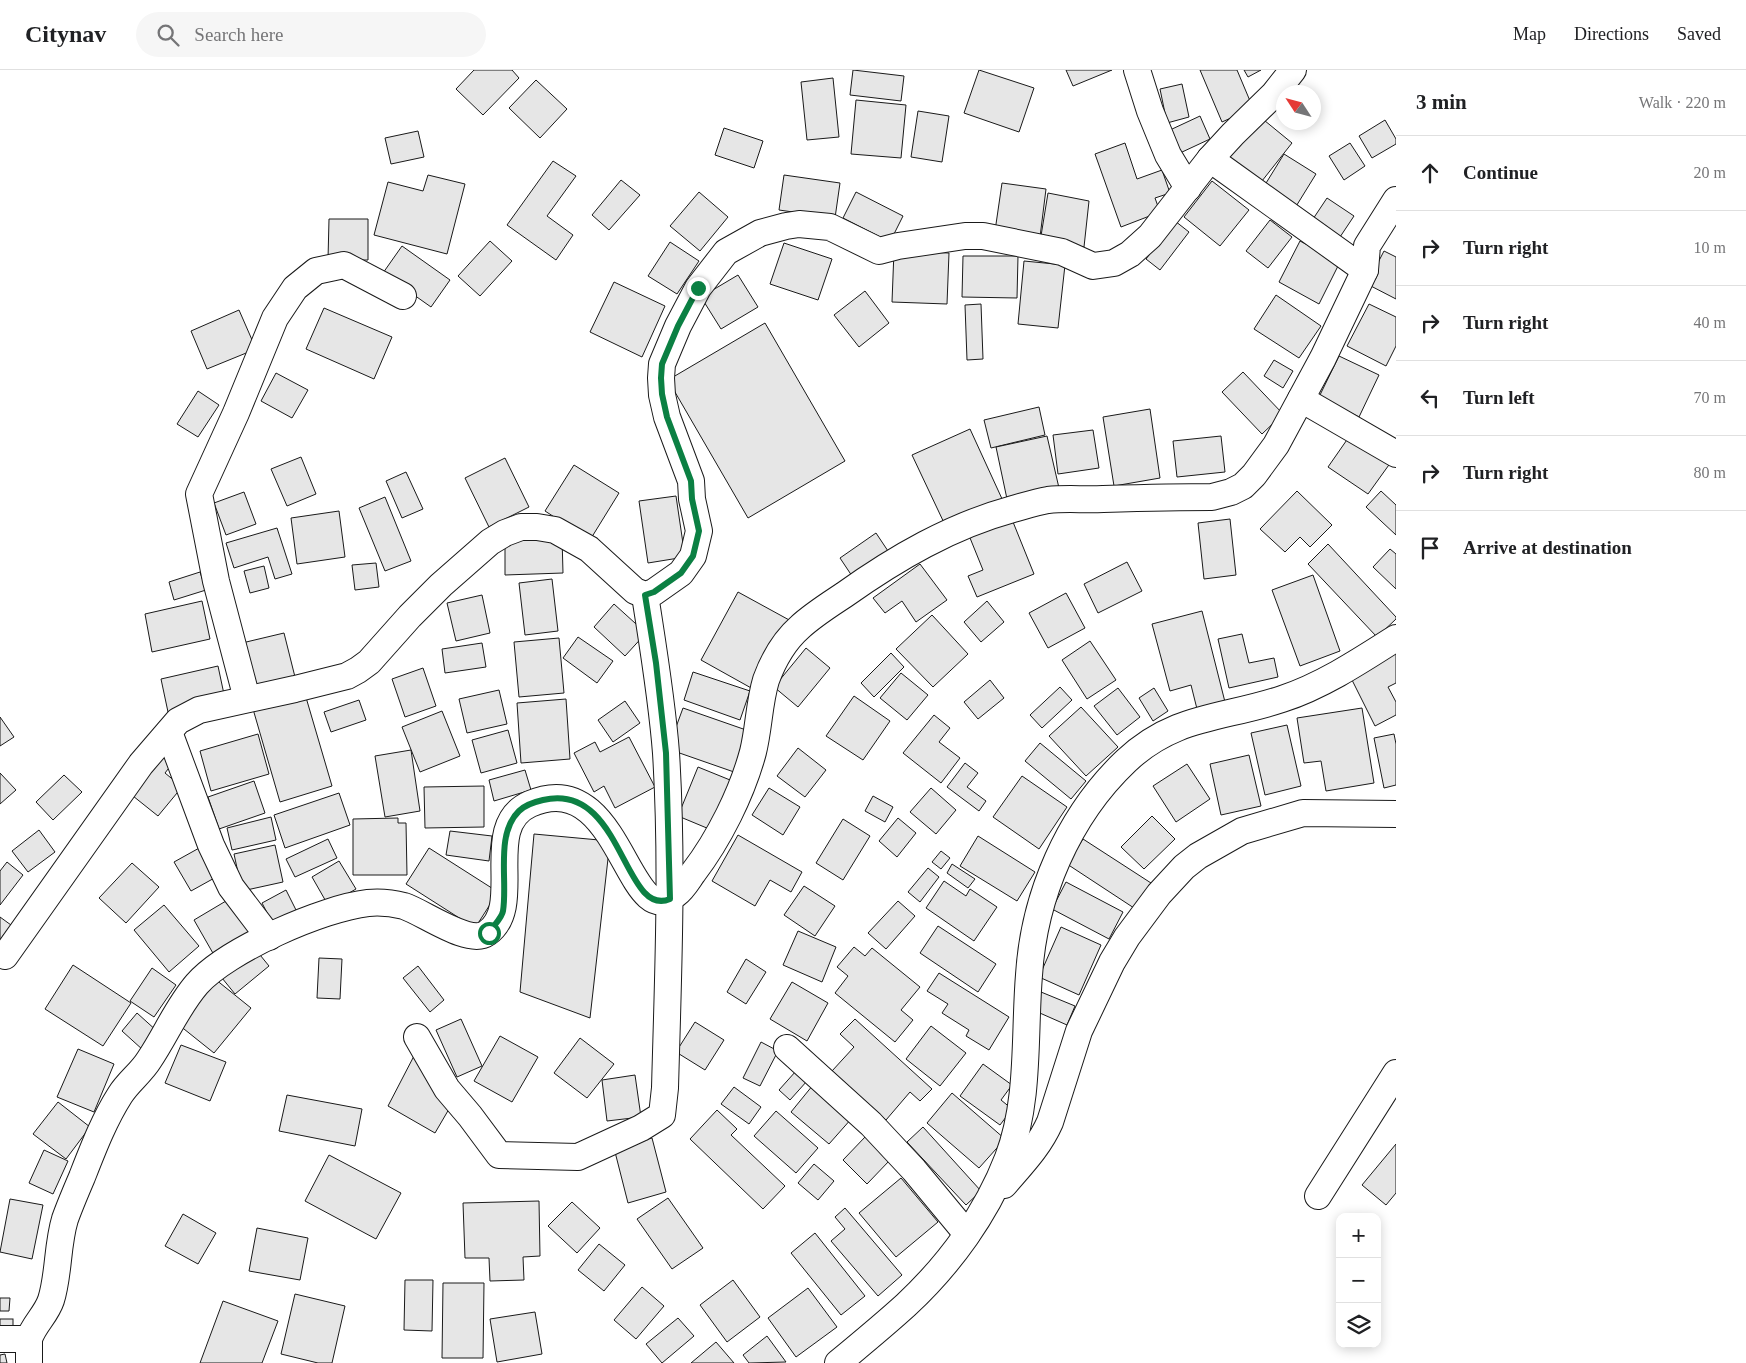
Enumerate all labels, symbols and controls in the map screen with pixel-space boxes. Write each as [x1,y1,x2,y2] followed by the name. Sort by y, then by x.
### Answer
[136,12,486,57] search box
[25,21,106,47] text: Citynav
[154,21,182,49] icon: search
[194,24,283,45] text: Search here
[1513,24,1546,44] text: Map
[1574,24,1649,44] text: Directions
[1677,24,1721,44] text: Saved
[1276,85,1321,130] north arrow
[1416,90,1467,114] text: 3 min
[1639,94,1726,111] text: Walk · 220 m
[1416,159,1444,187] icon: ahead
[1463,162,1538,183] text: Continue
[1694,164,1726,181] text: 20 m
[1416,234,1444,262] icon: right
[1463,237,1548,258] text: Turn right
[1694,239,1726,256] text: 10 m
[687,277,710,300] route end
[1416,309,1444,337] icon: right
[1463,312,1548,333] text: Turn right
[1694,314,1726,331] text: 40 m
[1416,384,1444,412] icon: left
[1463,387,1535,408] text: Turn left
[1694,389,1726,406] text: 70 m
[1416,459,1444,487] icon: right
[1463,462,1548,483] text: Turn right
[1694,464,1726,481] text: 80 m
[1416,534,1444,562] icon: arrive
[1463,537,1632,558] text: Arrive at destination
[478,922,501,945] route start
[1336,1213,1381,1348] map controls
[1336,1213,1381,1258] button: +
[1336,1258,1381,1303] button: −
[1336,1303,1381,1348] button: layers

